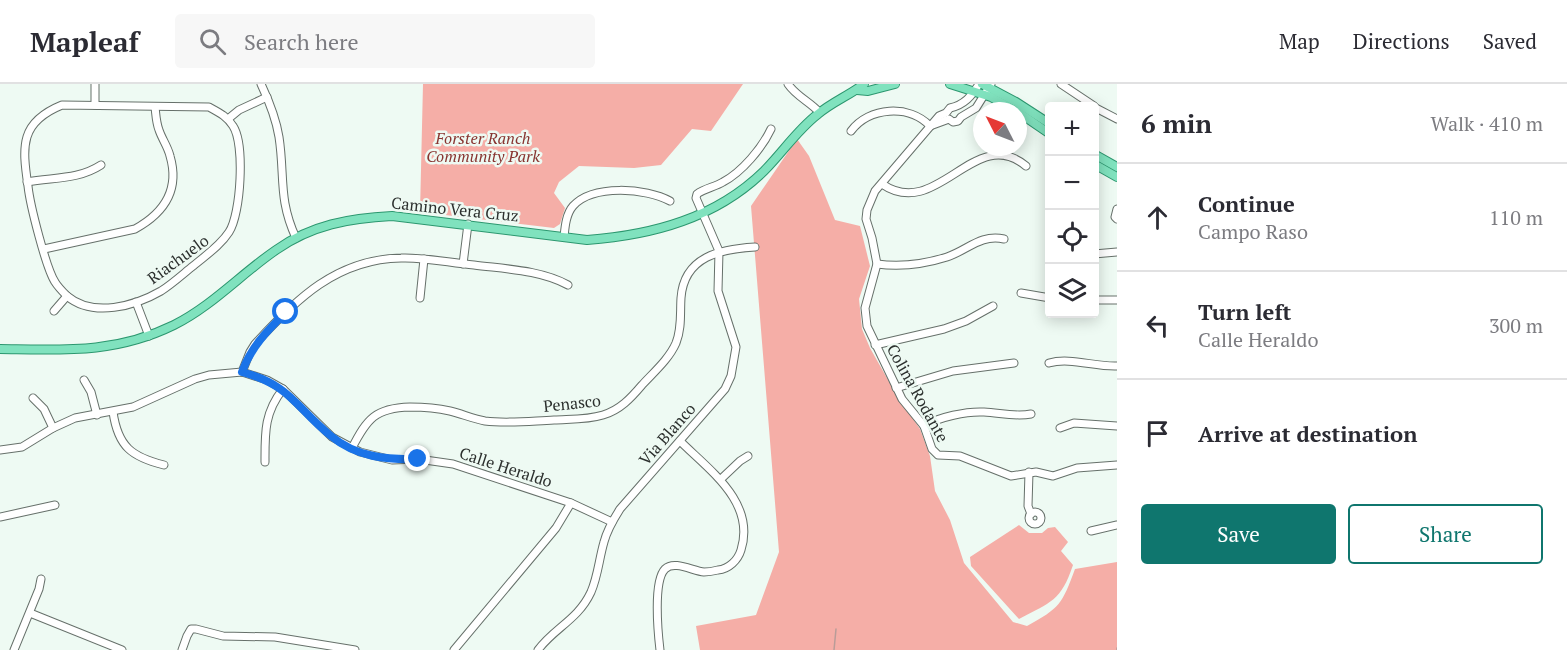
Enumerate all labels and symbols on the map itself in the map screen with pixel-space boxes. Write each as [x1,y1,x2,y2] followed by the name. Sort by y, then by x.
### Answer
[973,102,1027,156] north arrow
[426,127,540,167] park label: Forster Ranch Community Park
[390,191,520,227] street label: Camino Vera Cruz
[143,229,213,289] street label: Riachuelo
[272,298,298,324] route start
[882,340,954,446] street label: Colina Rodante
[542,389,602,417] street label: Penasco
[634,398,700,470] street label: Via Blanco
[457,442,555,492] street label: Calle Heraldo
[404,445,430,471] route end

